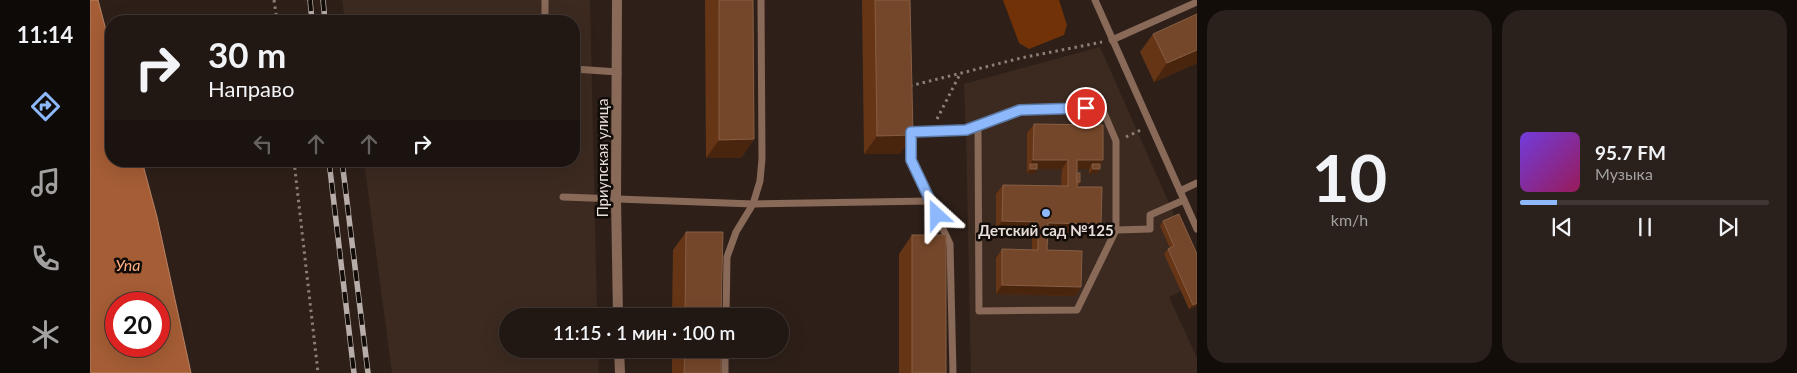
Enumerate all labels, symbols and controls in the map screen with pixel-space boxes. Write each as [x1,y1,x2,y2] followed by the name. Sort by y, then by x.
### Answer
[17,21,73,48] text: 11:14
[208,33,286,75] text: 30 m
[125,35,190,100] icon: right
[208,75,294,102] text: Направо
[1065,87,1107,129] pin
[28,89,63,124] icon: directions
[1072,94,1100,122] icon: arrive
[593,99,611,217] street label: Приупская улица
[249,130,277,158] icon: left
[302,130,330,158] icon: ahead
[355,130,383,158] icon: ahead
[408,130,436,158] icon: right
[1312,138,1387,216] text: 10
[1595,141,1666,164] text: 95.7 FM
[1595,164,1653,183] text: Музыка
[28,165,63,200] icon: music
[910,188,962,240] position arrow
[1040,207,1052,219] marker: Детский сад №125
[1331,210,1368,229] text: km/h
[1548,213,1576,241] icon: previous
[1631,213,1659,241] icon: pause
[1714,213,1742,241] icon: next
[978,221,1114,239] place label: Детский сад №125
[28,241,63,276] icon: phone
[116,255,141,274] water label: Упа
[105,292,170,357] speed limit sign: 20
[28,317,63,352] icon: climate
[553,321,735,344] text: 11:15 · 1 мин · 100 m

